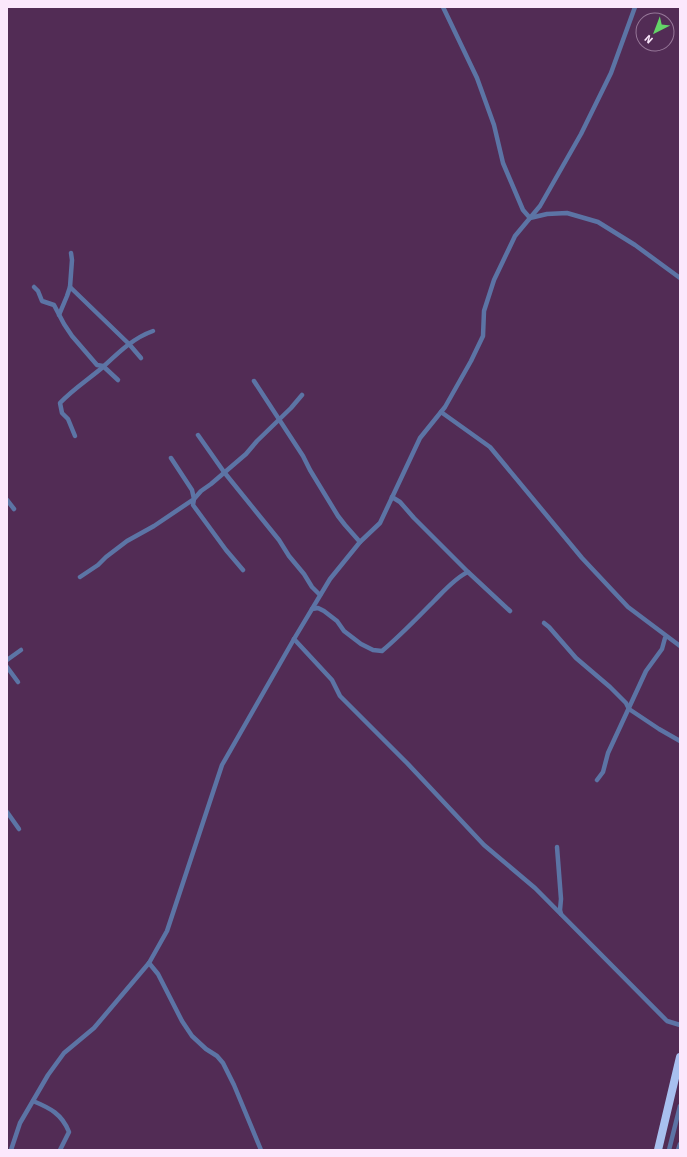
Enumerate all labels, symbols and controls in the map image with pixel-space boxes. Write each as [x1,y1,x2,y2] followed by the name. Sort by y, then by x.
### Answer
[635,12,675,52] north arrow
[641,31,656,47] text: N

